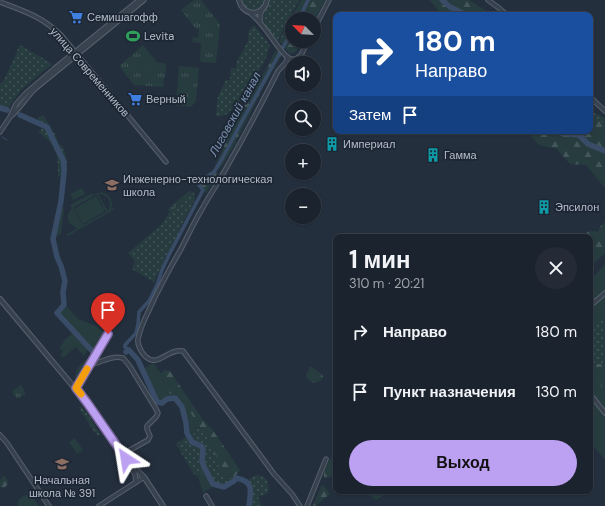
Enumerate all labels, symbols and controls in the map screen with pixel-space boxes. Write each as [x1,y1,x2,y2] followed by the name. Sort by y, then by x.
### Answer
[68,9,84,25] supermarket icon: Семишагофф
[87,10,158,24] place label: Семишагофф
[285,12,321,48] north arrow
[285,12,321,224] map controls
[415,23,496,60] text: 180 m
[47,24,133,120] street label: улица Современников
[125,28,141,44] sports icon: Levita
[349,28,401,80] icon: right
[144,29,174,43] place label: Levita
[285,56,321,92] button: sound
[415,59,487,83] text: Направо
[205,69,265,160] water label: Лиговский канал
[127,91,143,107] supermarket icon: Верный
[146,92,186,106] place label: Верный
[285,100,321,136] button: search
[399,104,421,126] icon: arrive
[349,105,391,125] text: Затем
[324,136,340,152] building icon: Империал
[343,137,395,151] place label: Империал
[285,144,321,180] button: +
[425,147,441,163] building icon: Гамма
[444,148,478,162] place label: Гамма
[123,172,272,199] place label: Инженерно-технологическая школа
[104,177,120,193] school or university icon: Инженерно-технологическая школа
[285,188,321,224] button: −
[536,199,552,215] building icon: Эпсилон
[555,200,599,214] place label: Эпсилон
[349,244,410,275] text: 1 мин
[535,247,577,289] button: close
[349,275,424,292] text: 310 m · 20:21
[91,293,125,334] pin
[97,299,119,321] icon: arrive
[349,321,371,343] icon: right
[383,322,447,342] text: Направо
[536,322,577,342] text: 180 m
[349,381,371,403] icon: arrive
[383,382,516,402] text: Пункт назначения
[536,382,577,402] text: 130 m
[105,438,147,480] position arrow
[349,440,577,486] button: Выход
[54,456,70,472] school or university icon: Начальная школа № 391
[29,473,95,500] place label: Начальная школа № 391

